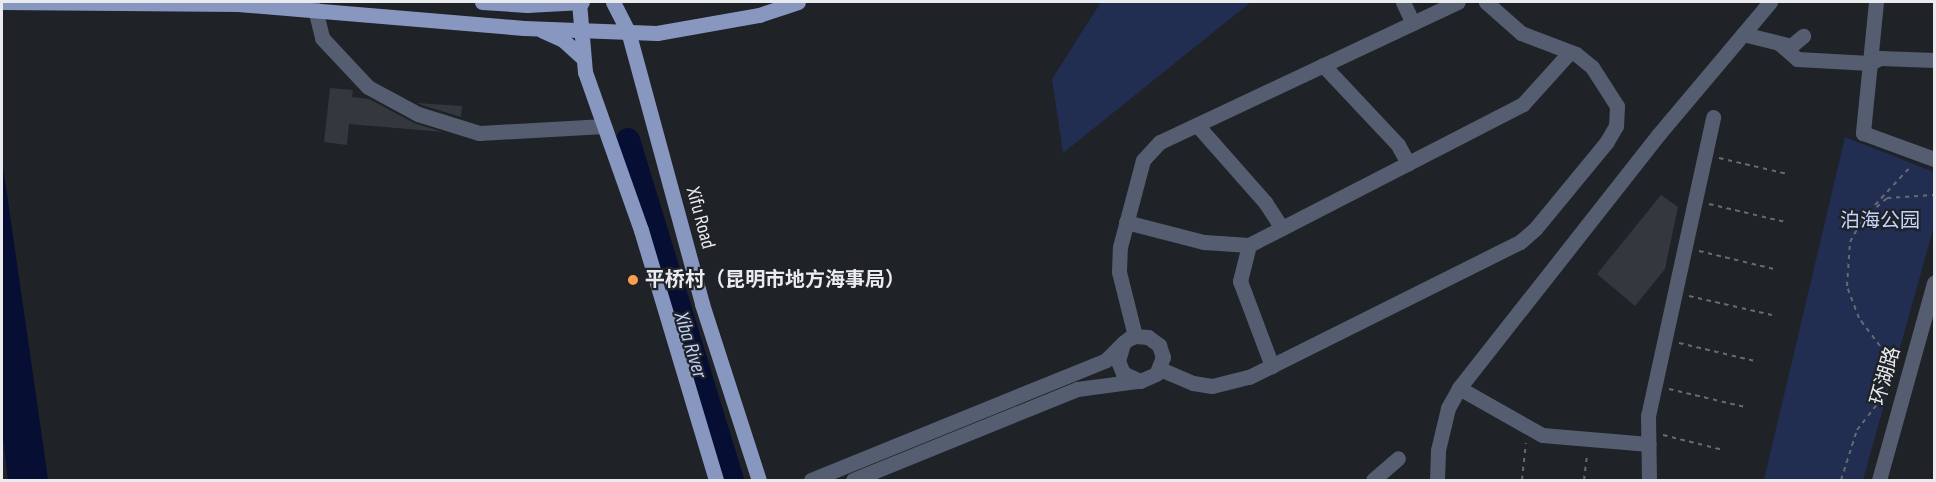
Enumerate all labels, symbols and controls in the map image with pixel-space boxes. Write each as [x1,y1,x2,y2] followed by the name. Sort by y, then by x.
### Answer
[680,185,720,251] street label: Xifu Road
[1840,209,1920,233] park label: 泊海公园
[645,268,905,292] place label: 平桥村（昆明市地方海事局）
[626,273,640,287] marker: 平桥村（昆明市地方海事局）
[668,309,712,381] water label: Xiba River
[1866,344,1906,408] street label: 环湖路

